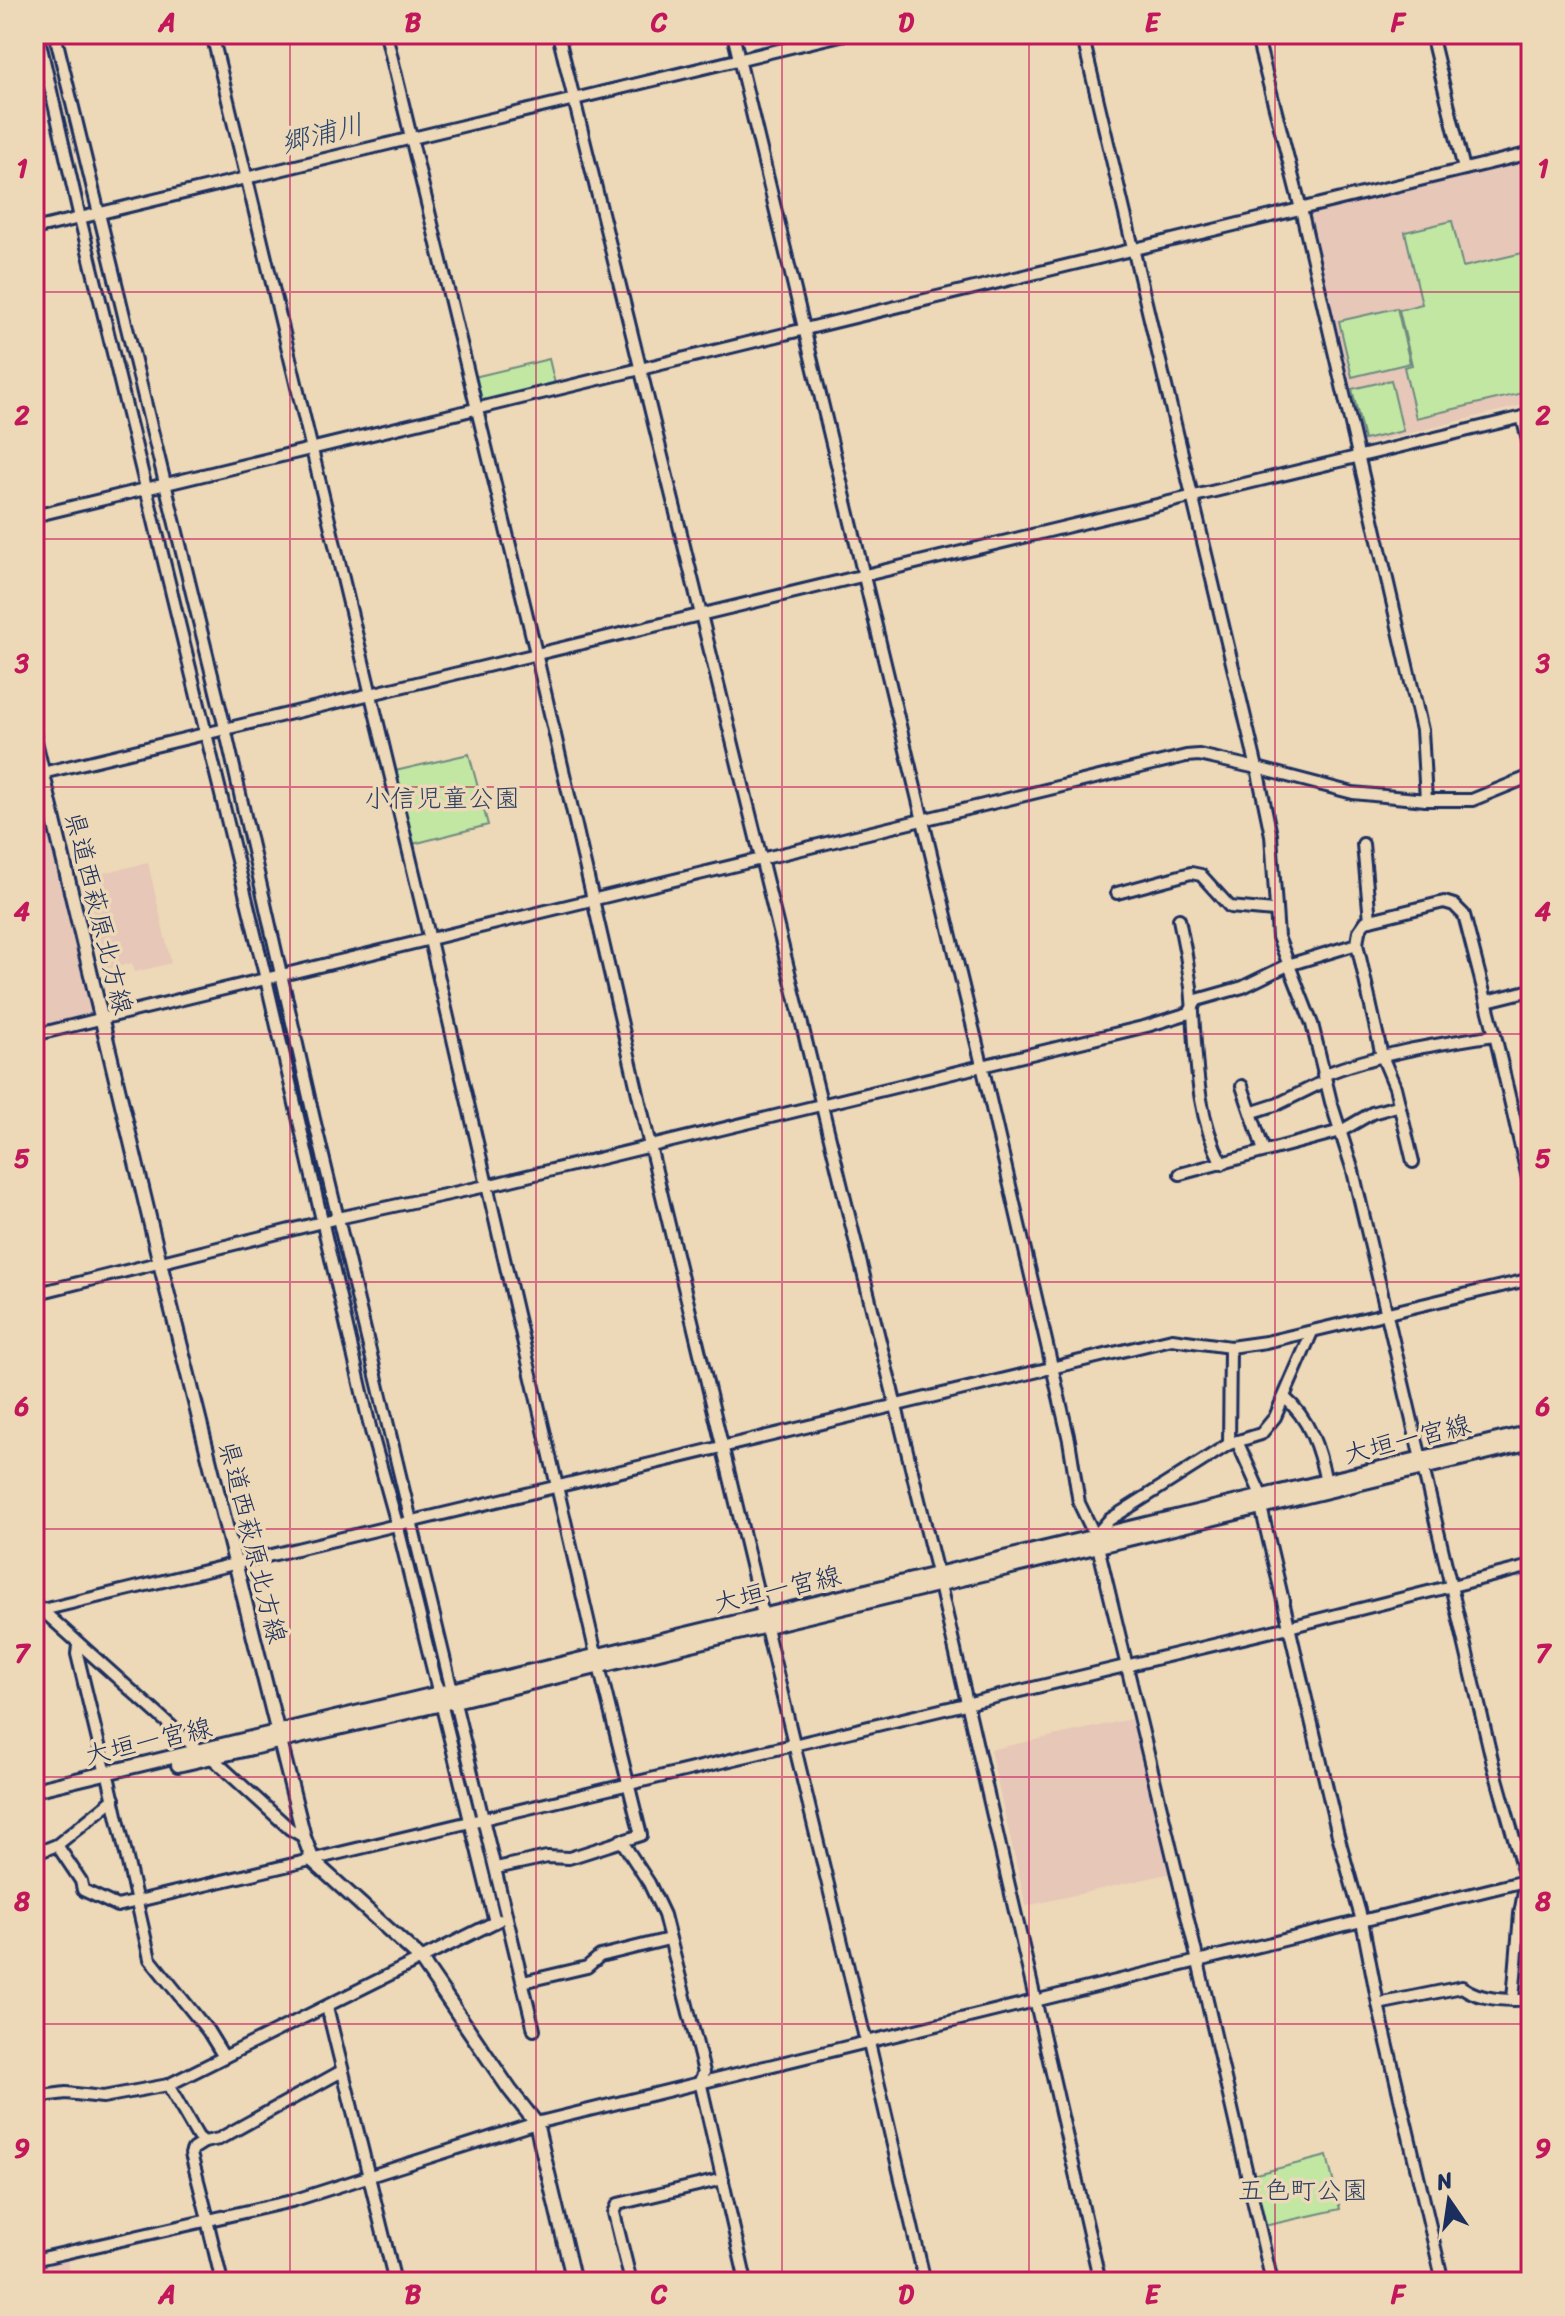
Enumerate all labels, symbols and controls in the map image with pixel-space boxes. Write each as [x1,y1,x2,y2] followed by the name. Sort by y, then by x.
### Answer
[157,0,176,45] text: A
[405,0,422,45] text: B
[650,0,668,45] text: C
[898,0,914,45] text: D
[1145,0,1162,45] text: E
[1390,0,1407,45] text: F
[275,100,369,167] water label: 郷浦川
[16,145,28,191] text: 1
[1537,145,1549,191] text: 1
[13,392,30,438] text: 2
[1534,392,1551,438] text: 2
[14,640,30,686] text: 3
[1535,640,1551,686] text: 3
[364,775,520,821] park label: 小信児童公園
[52,807,146,1019] street label: 県道西萩原北方線
[14,888,30,934] text: 4
[1535,888,1551,934] text: 4
[14,1135,30,1181] text: 5
[1535,1135,1551,1181] text: 5
[14,1383,30,1429] text: 6
[1535,1383,1551,1429] text: 6
[1338,1401,1476,1477] street label: 大垣一宮線
[206,1436,300,1648] street label: 県道西萩原北方線
[708,1552,846,1626] street label: 大垣一宮線
[15,1630,32,1676] text: 7
[1536,1630,1553,1676] text: 7
[79,1704,217,1778] street label: 大垣一宮線
[13,1878,30,1924] text: 8
[1534,1878,1551,1924] text: 8
[14,2125,30,2171] text: 9
[1535,2125,1551,2171] text: 9
[1409,2160,1489,2240] north arrow
[1432,2160,1457,2202] text: N
[1238,2167,1368,2213] park label: 五色町公園
[157,2271,176,2316] text: A
[405,2271,422,2316] text: B
[650,2271,668,2316] text: C
[898,2271,914,2316] text: D
[1145,2271,1162,2316] text: E
[1390,2271,1407,2316] text: F

